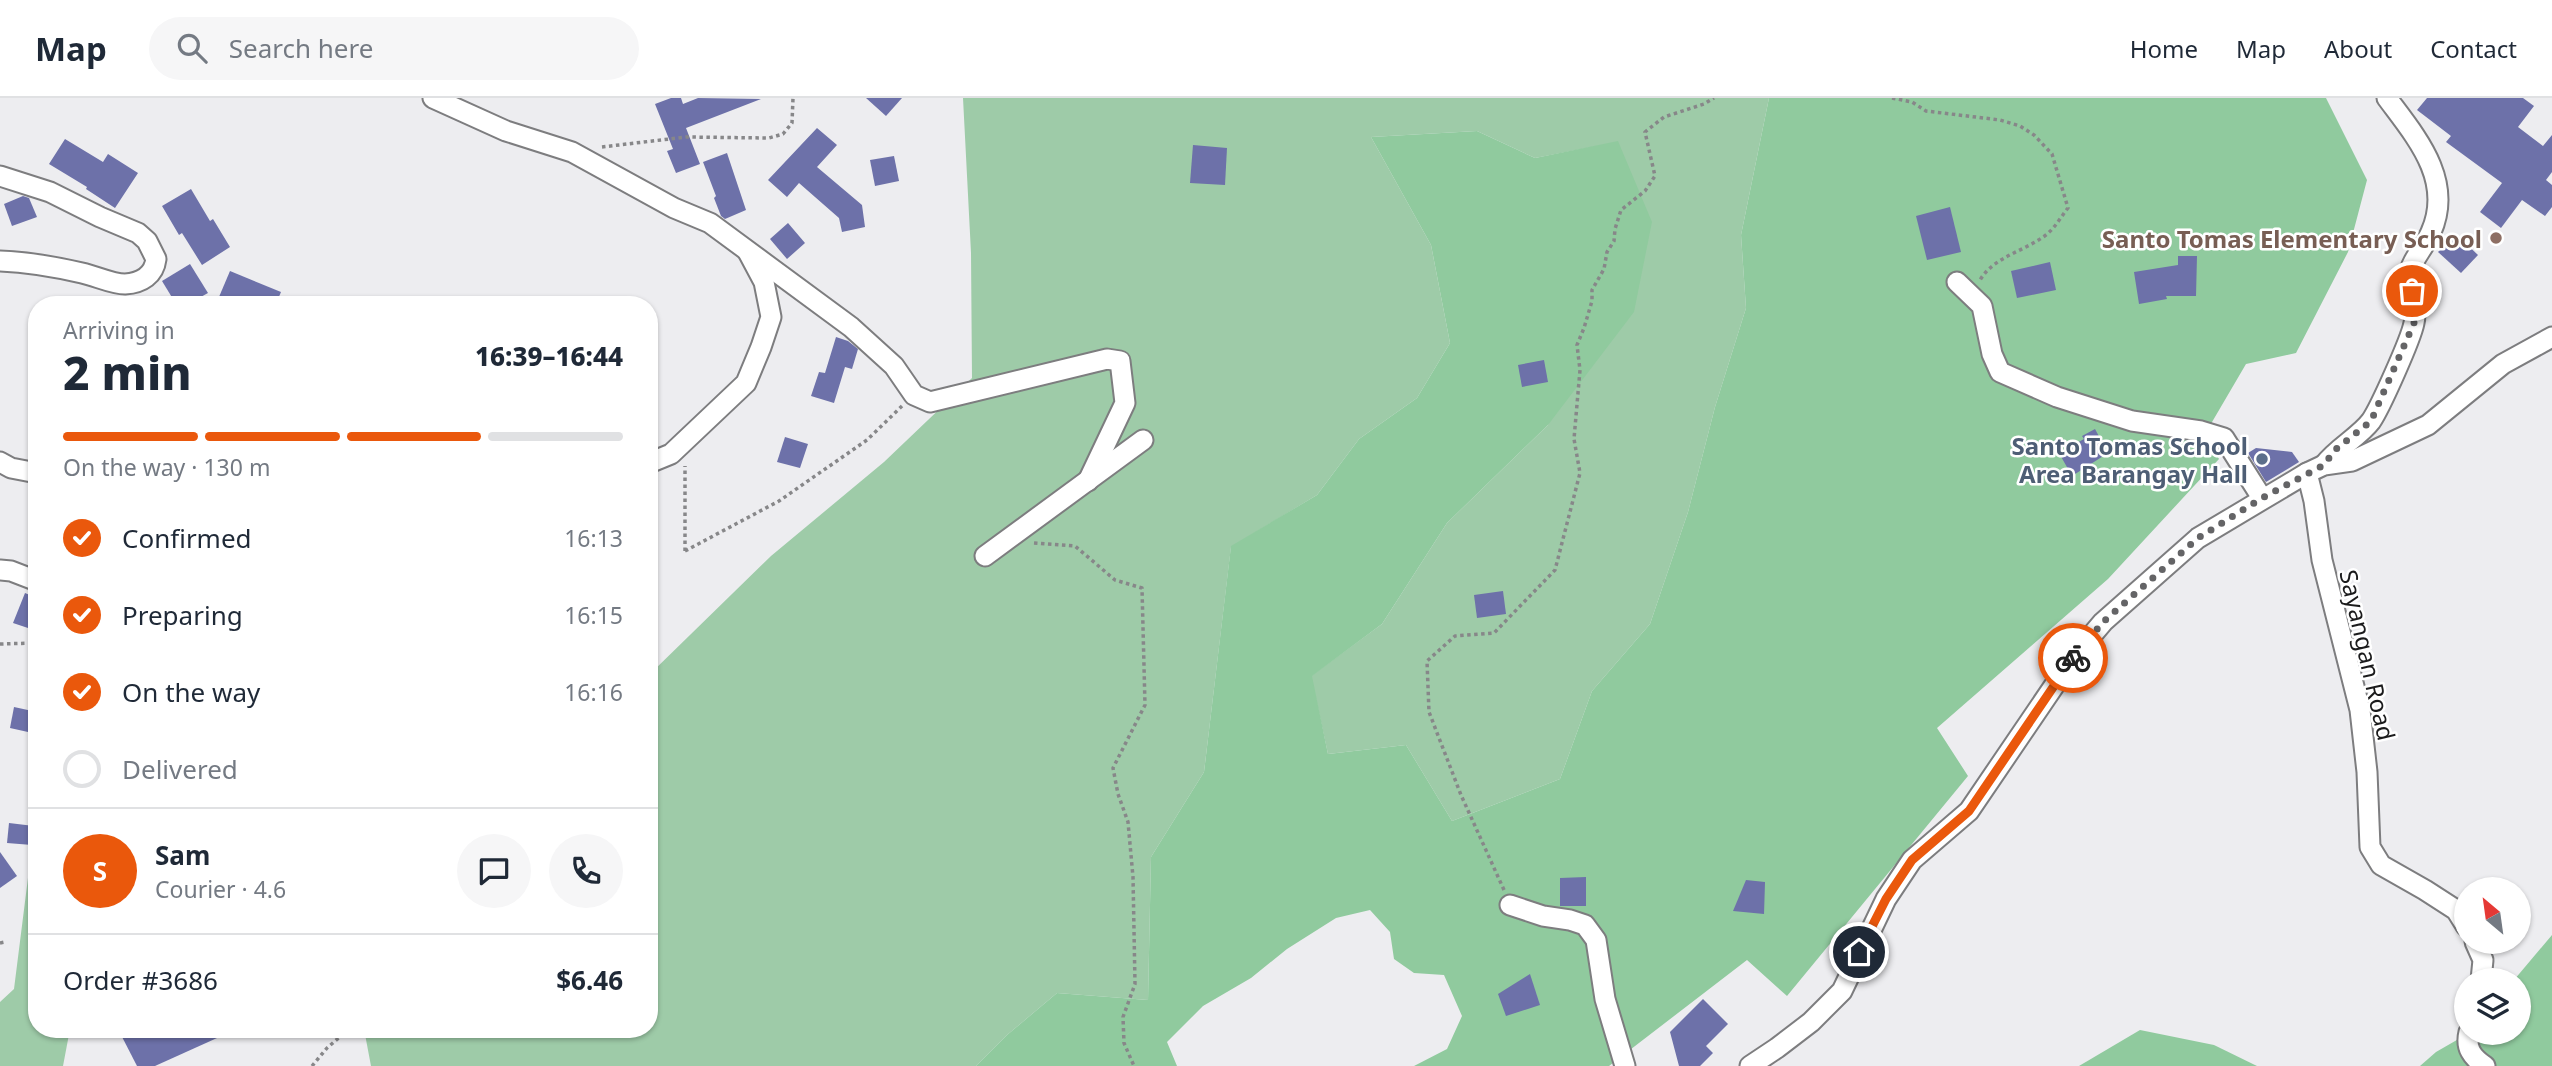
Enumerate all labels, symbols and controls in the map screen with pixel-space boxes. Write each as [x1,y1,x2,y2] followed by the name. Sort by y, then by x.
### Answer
[149,17,639,80] search box
[35,26,107,71] text: Map
[173,29,211,67] icon: search
[229,30,373,66] text: Search here
[2130,32,2198,65] text: Home
[2236,32,2286,65] text: Map
[2324,32,2392,65] text: About
[2430,32,2517,65] text: Contact
[2102,222,2482,255] place label: Santo Tomas Elementary School
[2488,230,2504,246] marker: Santo Tomas Elementary School
[2382,261,2442,321] pin
[2393,272,2431,310] icon: bag
[63,314,175,346] text: Arriving in
[475,338,623,374] text: 16:39–16:44
[63,341,192,403] text: 2 min
[2012,429,2248,490] place label: Santo Tomas School Area Barangay Hall
[63,451,270,483] text: On the way · 130 m
[2254,451,2270,467] marker: Santo Tomas School Area Barangay Hall
[63,519,101,557] icon: check
[122,520,252,556] text: Confirmed
[564,522,623,554] text: 16:13
[2332,566,2404,744] street label: Sayangan Road
[63,596,101,634] icon: check
[122,597,243,633] text: Preparing
[564,599,623,631] text: 16:15
[2038,623,2108,693] courier
[2054,639,2092,677] icon: bike
[63,673,101,711] icon: check
[122,674,260,710] text: On the way
[564,676,623,708] text: 16:16
[122,751,238,787] text: Delivered
[457,834,531,908] button: chat
[549,834,623,908] button: phone
[155,837,210,873] text: Sam
[93,853,107,889] text: S
[155,873,286,905] text: Courier · 4.6
[2454,877,2530,954] north arrow
[2454,877,2531,1045] map controls
[1829,922,1889,982] pin
[1840,933,1878,971] icon: home
[63,962,218,998] text: Order #3686
[556,962,623,998] text: $6.46
[2454,968,2531,1045] button: layers

